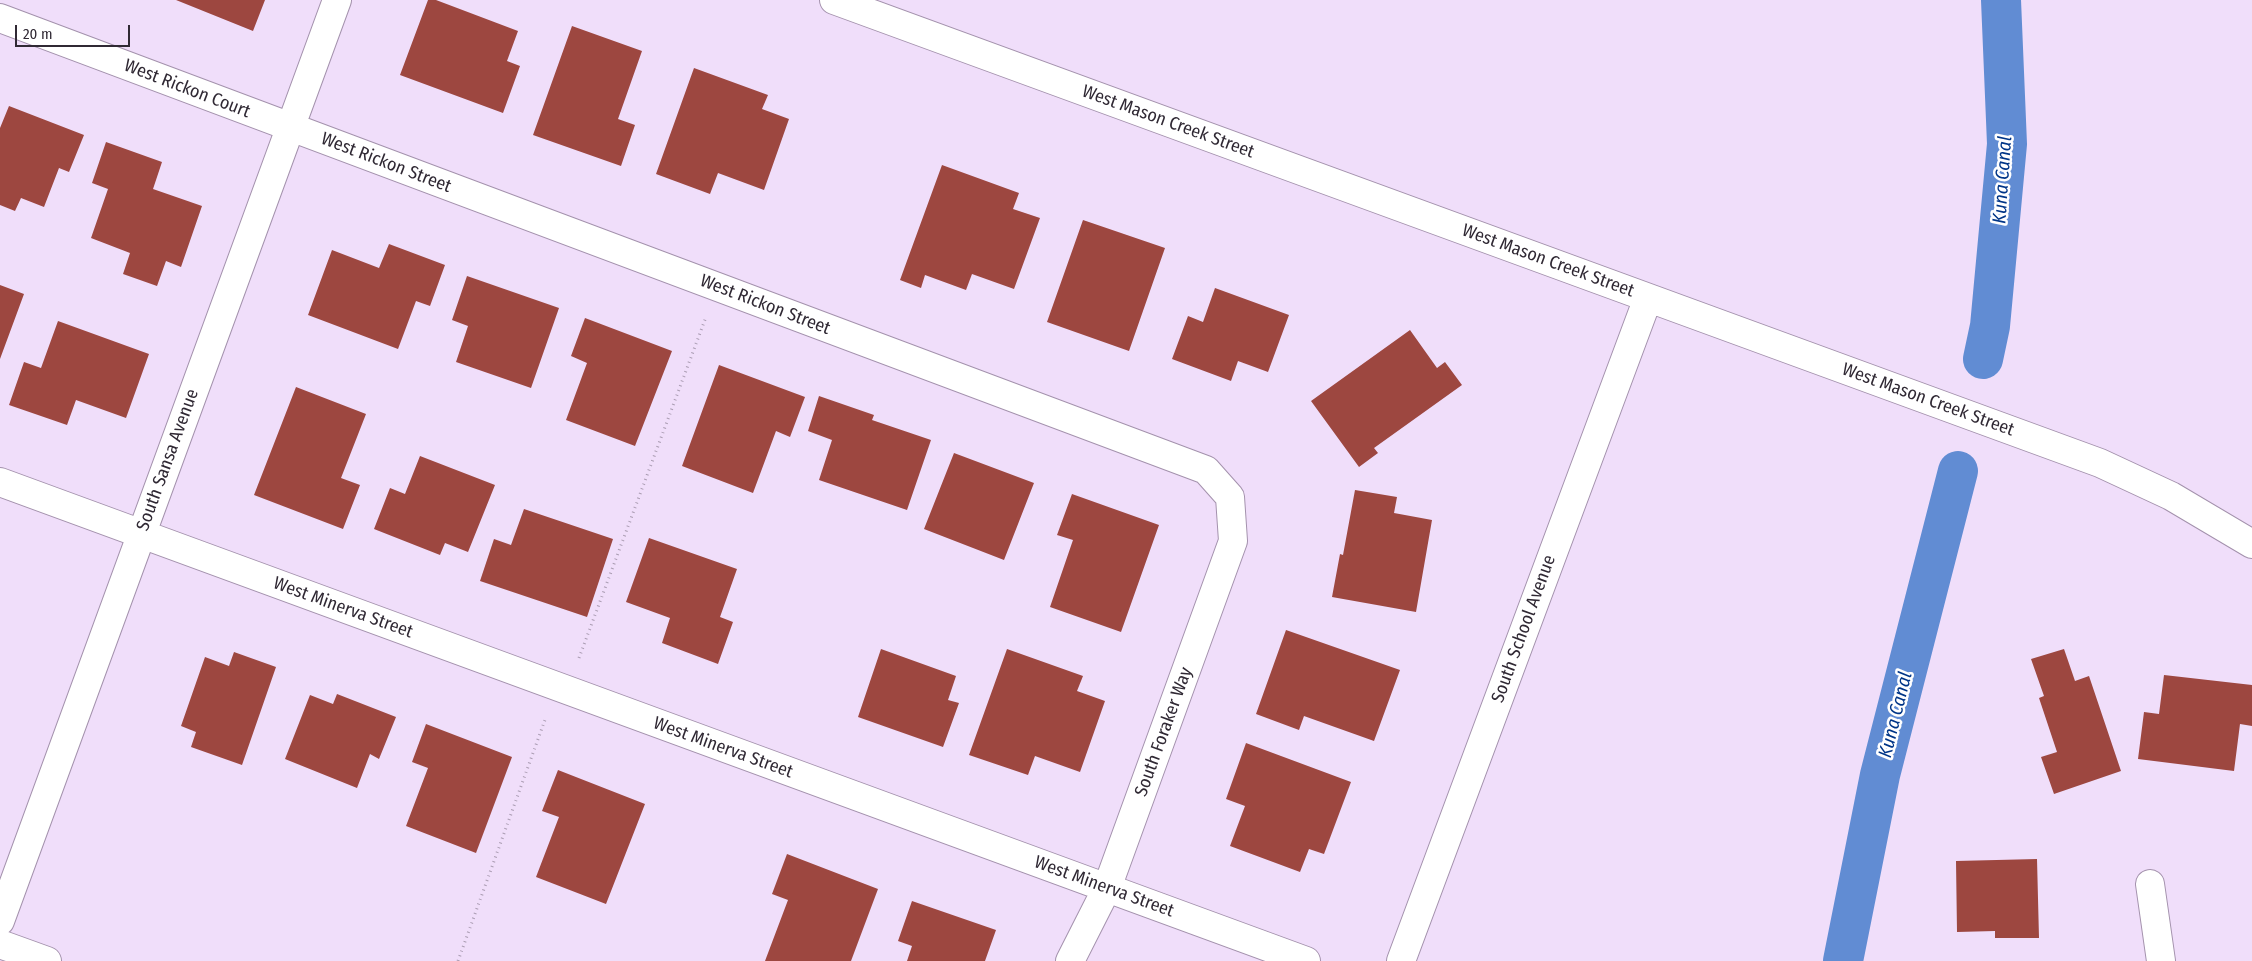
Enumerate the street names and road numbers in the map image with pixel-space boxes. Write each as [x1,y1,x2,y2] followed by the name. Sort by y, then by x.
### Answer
[121,55,253,123] street label: West Rickon Court
[1079,81,1257,163] street label: West Mason Creek Street
[318,128,454,198] street label: West Rickon Street
[1459,220,1637,302] street label: West Mason Creek Street
[697,270,833,340] street label: West Rickon Street
[1839,359,2017,441] street label: West Mason Creek Street
[132,386,204,534] street label: South Sansa Avenue
[1487,552,1561,706] street label: South School Avenue
[270,573,416,643] street label: West Minerva Street
[1131,664,1197,800] street label: South Foraker Way
[650,713,796,783] street label: West Minerva Street
[1031,852,1177,922] street label: West Minerva Street

